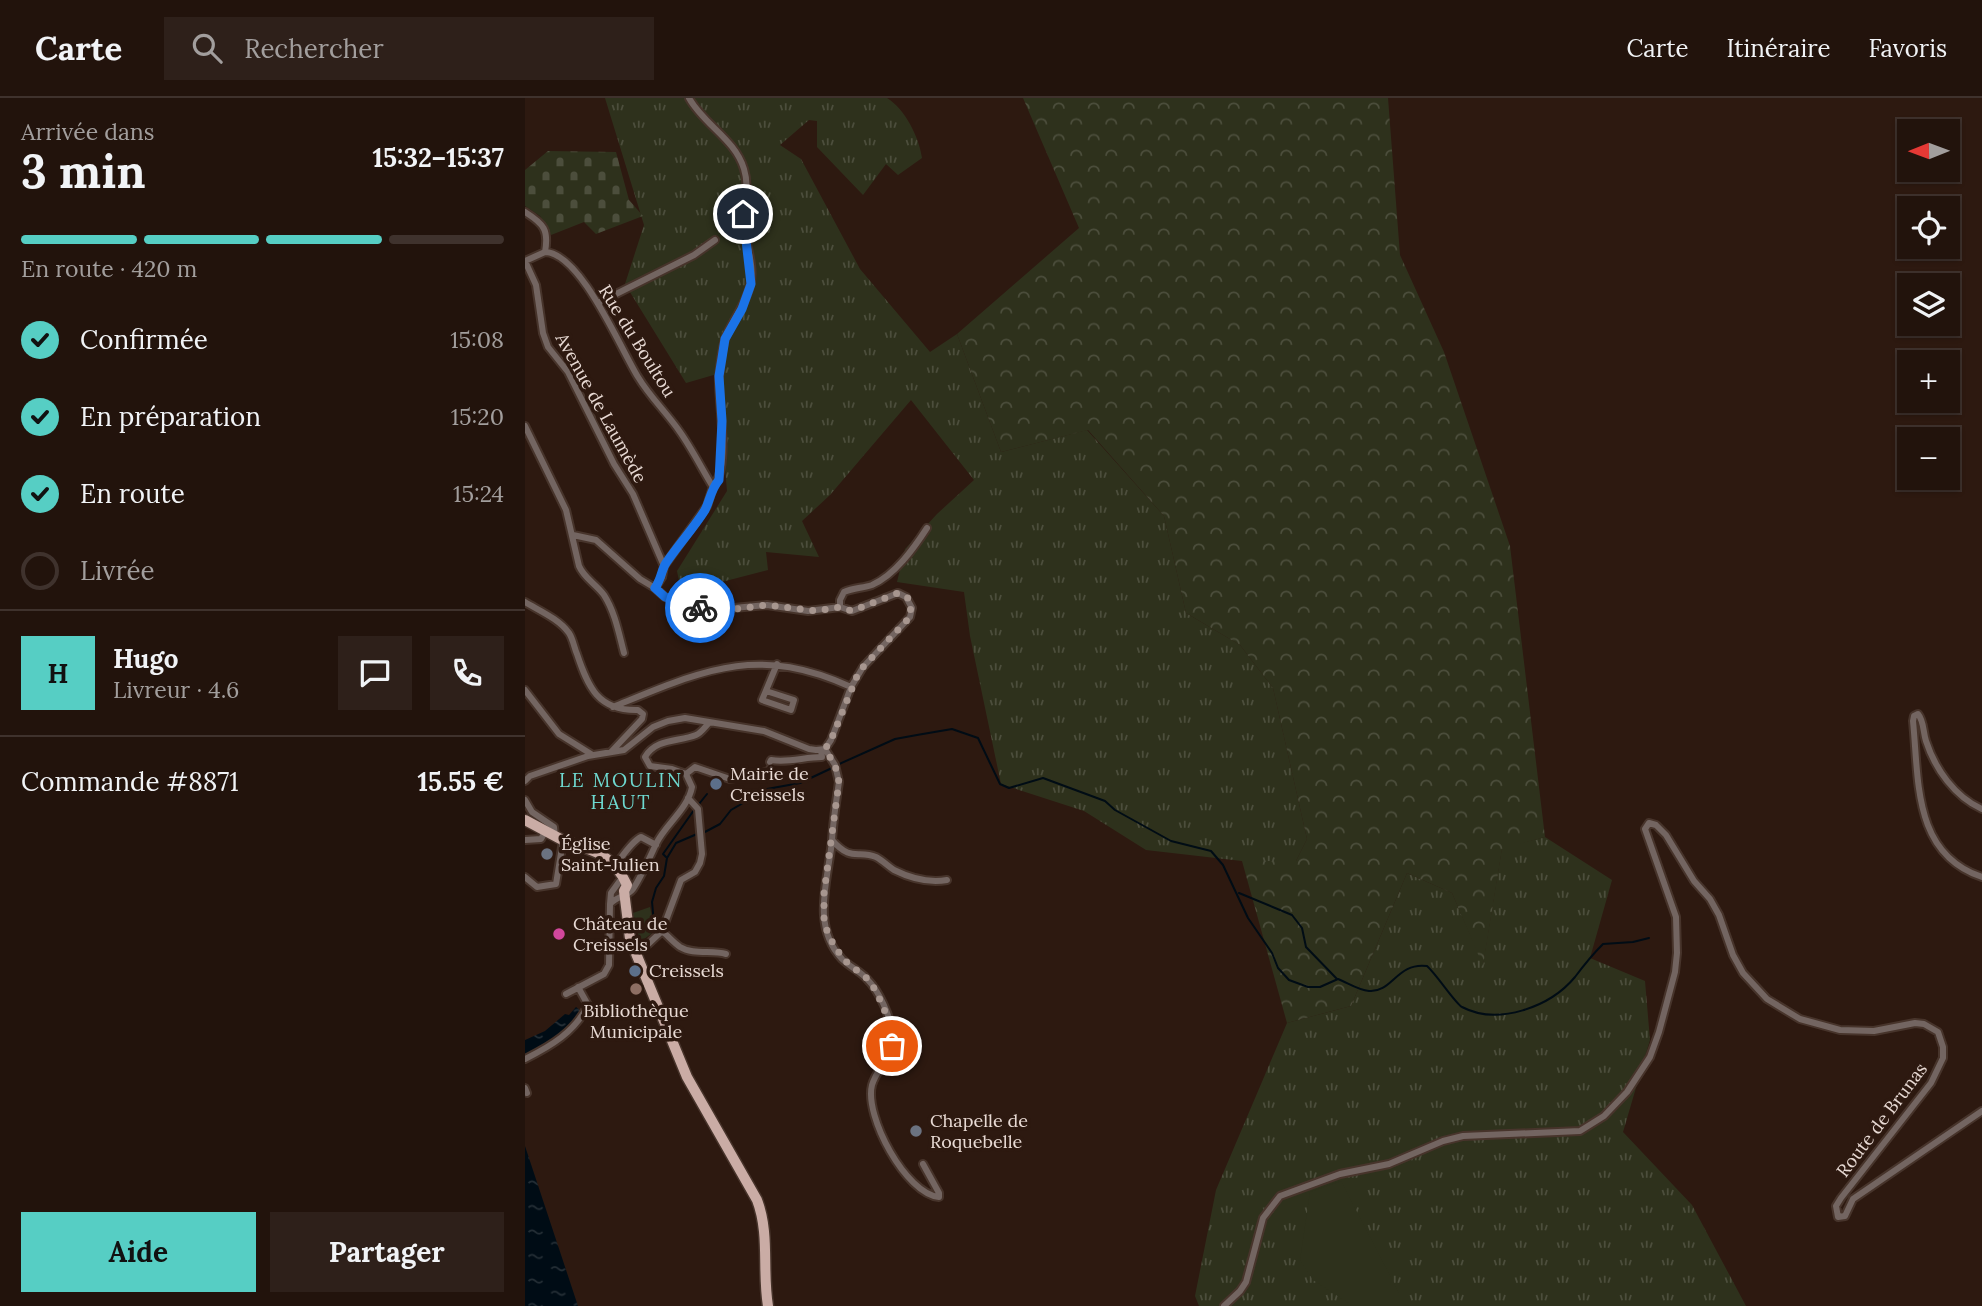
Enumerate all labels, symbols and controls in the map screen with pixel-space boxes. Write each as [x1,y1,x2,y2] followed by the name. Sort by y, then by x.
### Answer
[164,17,654,80] search box
[35,27,122,69] text: Carte
[188,29,226,67] icon: search
[244,32,384,65] text: Rechercher
[1627,33,1689,64] text: Carte
[1727,33,1830,64] text: Itinéraire
[1868,33,1947,64] text: Favoris
[21,117,154,146] text: Arrivée dans
[1897,119,1960,182] north arrow
[1897,119,1960,490] map controls
[372,141,504,174] text: 15:32–15:37
[21,142,146,201] text: 3 min
[713,184,773,244] pin
[724,195,762,233] icon: home
[1897,196,1960,259] button: locate
[21,254,197,283] text: En route · 420 m
[1897,273,1960,336] button: layers
[594,280,681,401] street label: Rue du Boultou
[21,321,59,359] icon: check
[80,323,208,356] text: Confirmée
[450,325,504,354] text: 15:08
[550,328,652,487] street label: Avenue de Laumède
[1897,350,1960,413] button: +
[21,398,59,436] icon: check
[80,400,261,433] text: En préparation
[451,402,504,431] text: 15:20
[1897,427,1960,490] button: −
[21,475,59,513] icon: check
[80,477,185,510] text: En route
[453,479,504,508] text: 15:24
[80,554,155,587] text: Livrée
[665,573,735,643] courier
[681,589,719,627] icon: bike
[338,636,412,710] button: chat
[430,636,504,710] button: phone
[113,642,178,675] text: Hugo
[48,657,68,690] text: H
[113,675,239,704] text: Livreur · 4.6
[730,762,809,806] place label: Mairie de Creissels
[21,765,239,798] text: Commande #8871
[417,765,504,798] text: 15.55 €
[559,768,683,814] district label: LE MOULIN HAUT
[708,776,724,792] marker: Mairie de Creissels
[561,832,660,876] place label: Église Saint-Julien
[539,846,555,862] marker: Église Saint-Julien
[573,912,668,956] place label: Château de Creissels
[551,926,567,942] marker: Château de Creissels
[649,959,724,982] place label: Creissels
[627,963,643,979] marker: Creissels
[628,981,644,997] marker: Bibliothèque Municipale
[583,999,689,1043] place label: Bibliothèque Municipale
[862,1016,922,1076] pin
[873,1027,911,1065] icon: bag
[1831,1058,1932,1181] street label: Route de Brunas
[930,1109,1028,1153] place label: Chapelle de Roquebelle
[908,1123,924,1139] marker: Chapelle de Roquebelle
[21,1212,256,1292] button: Aide
[270,1212,504,1292] button: Partager

